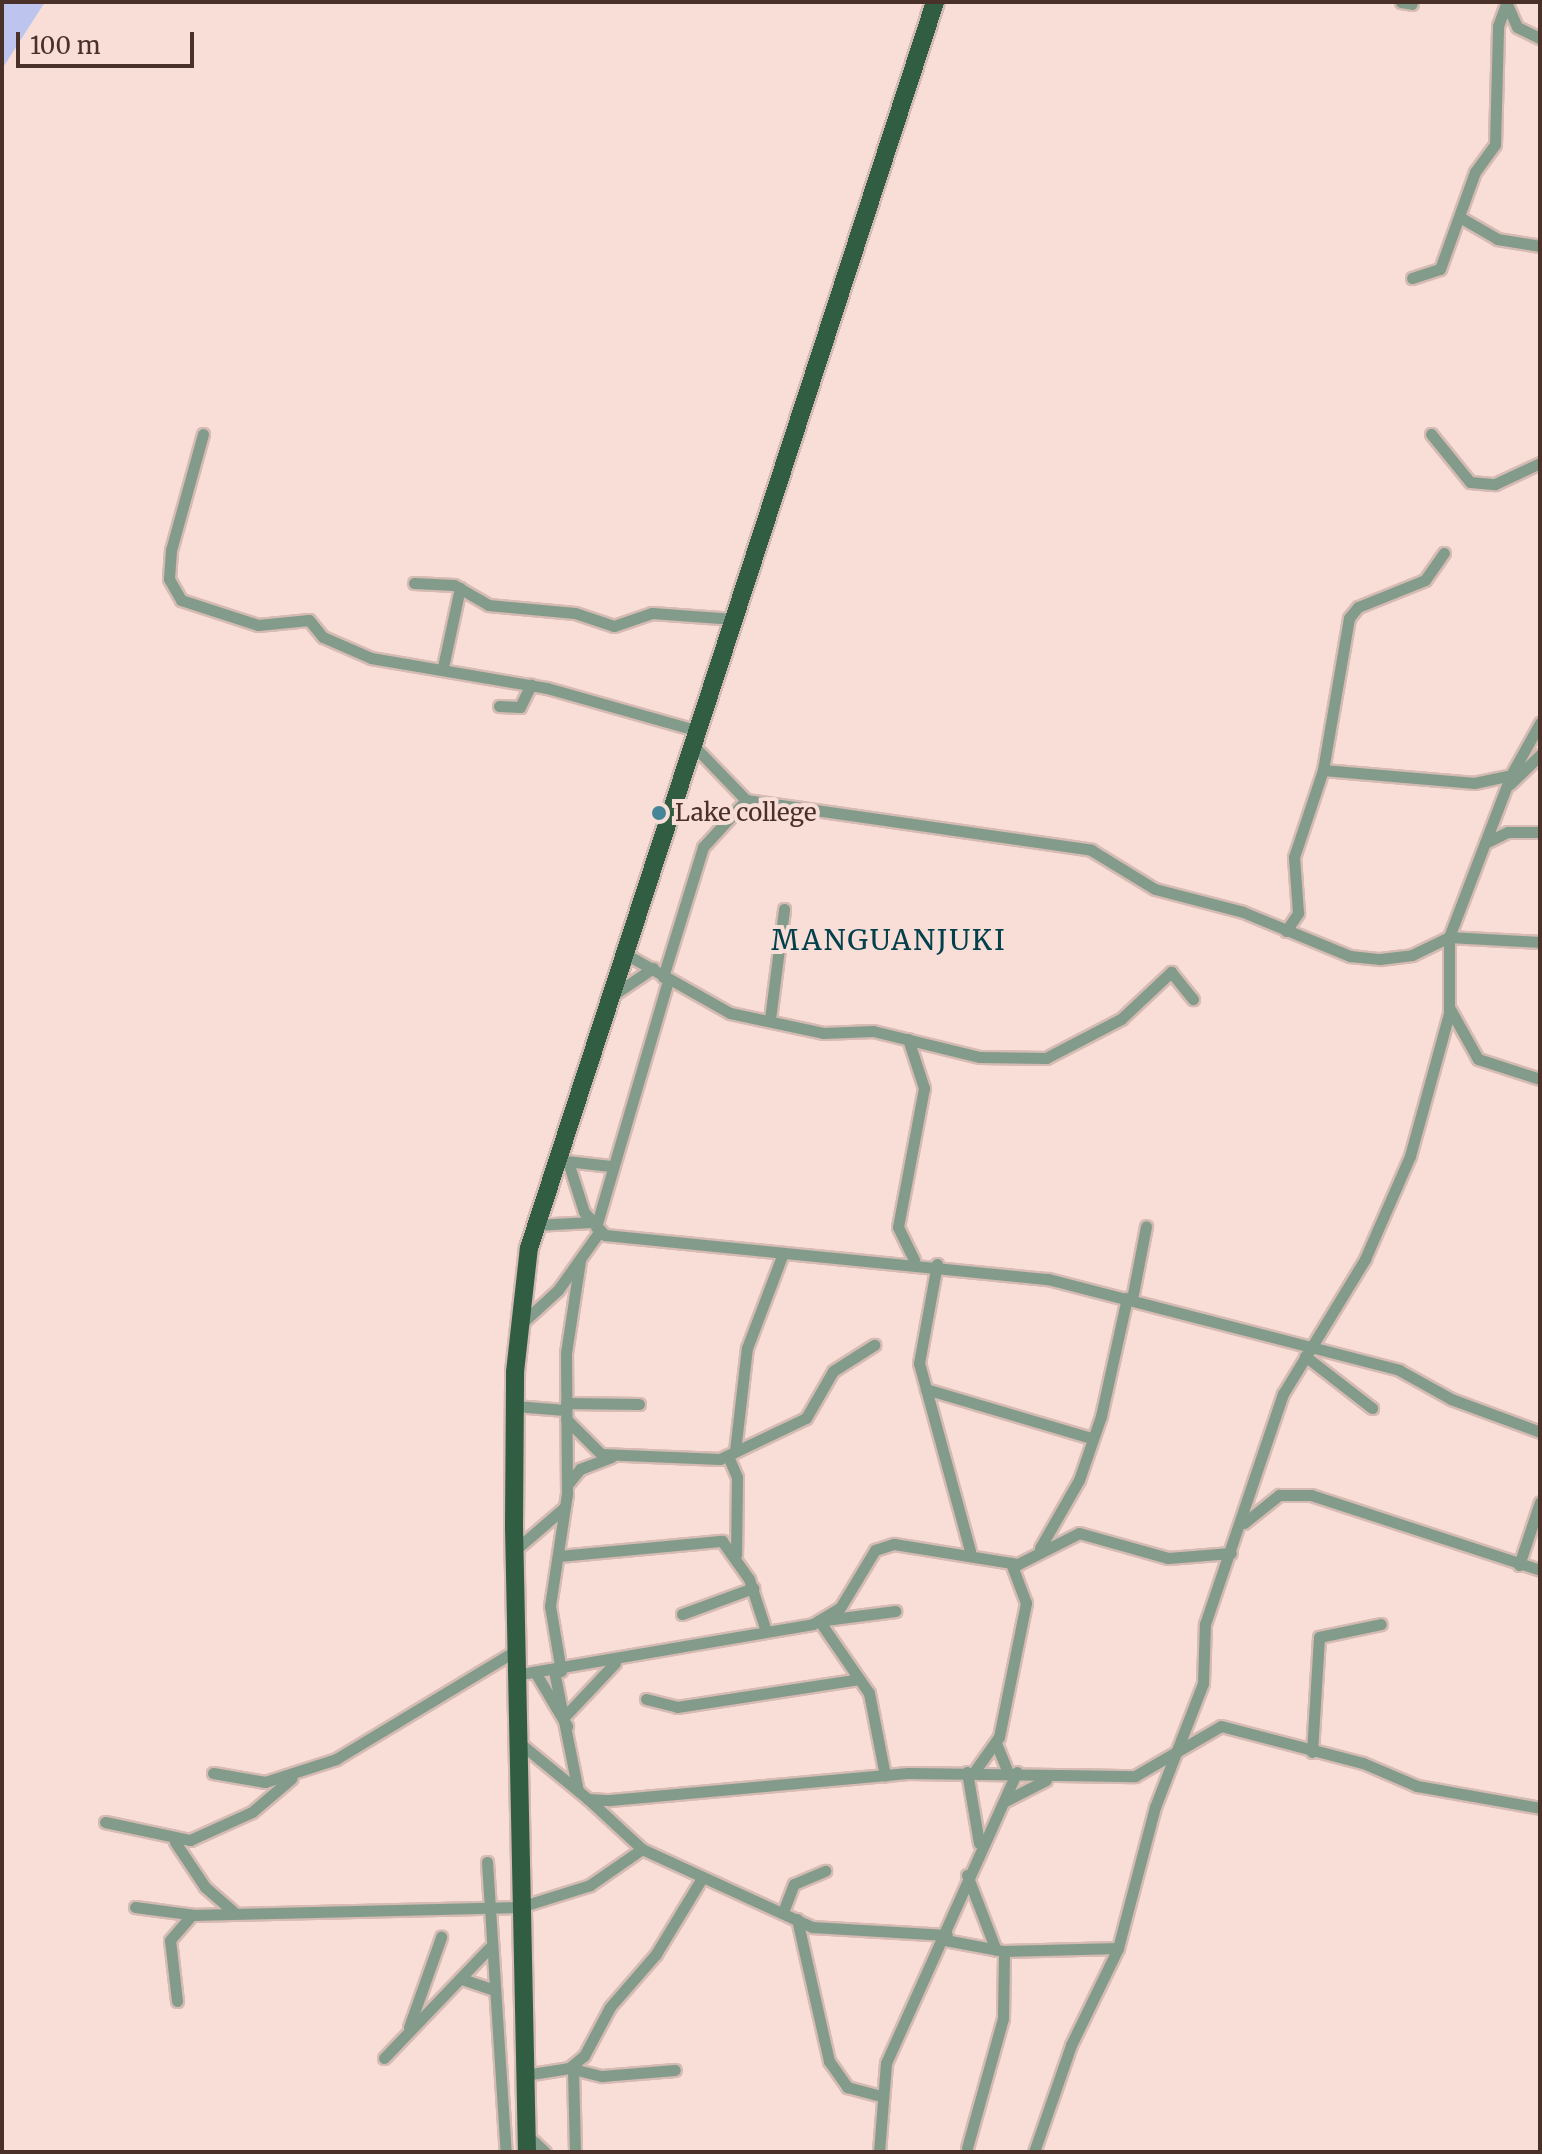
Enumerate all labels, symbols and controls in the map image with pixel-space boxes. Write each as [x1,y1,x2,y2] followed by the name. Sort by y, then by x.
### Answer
[20,16,198,66] scale bar
[30,30,100,61] text: 100 m
[675,799,816,827] place label: Lake college
[650,804,668,822] marker: Lake college
[771,923,1007,957] district label: MANGUANJUKI

